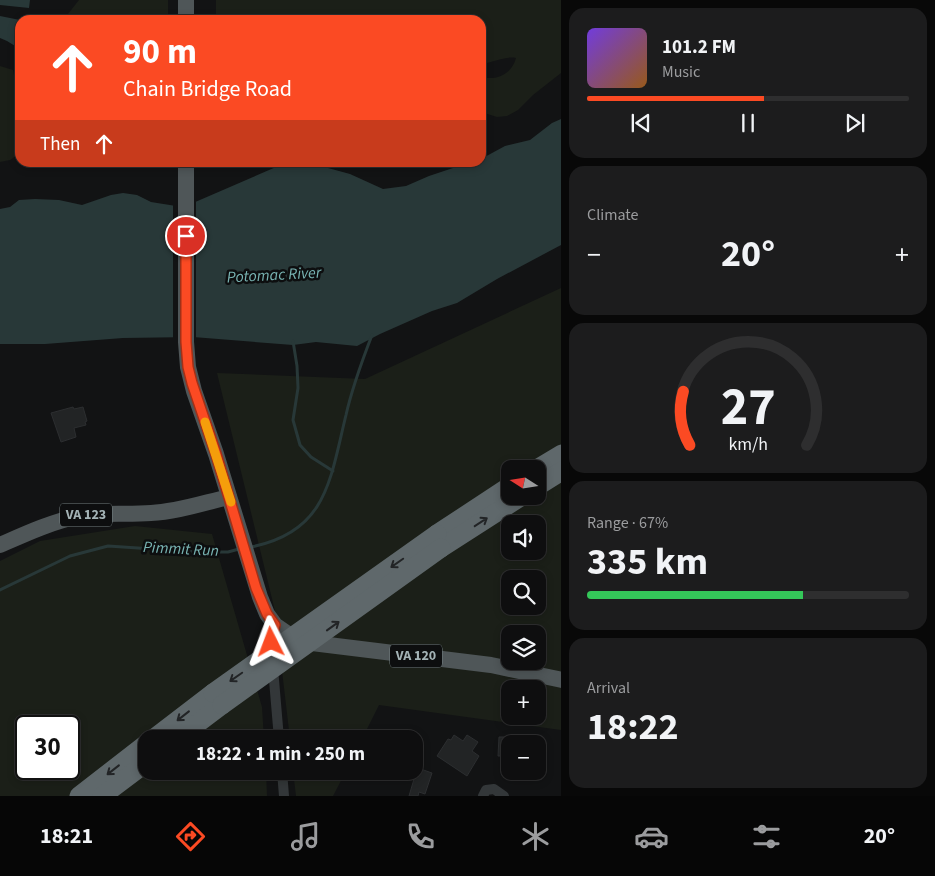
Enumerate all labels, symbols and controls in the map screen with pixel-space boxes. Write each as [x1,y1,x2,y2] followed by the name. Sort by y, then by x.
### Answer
[123,27,197,77] text: 90 m
[662,34,736,61] text: 101.2 FM
[40,35,105,100] icon: ahead
[662,61,700,83] text: Music
[123,73,292,105] text: Chain Bridge Road
[627,109,655,137] icon: previous
[734,109,762,137] icon: pause
[841,109,869,137] icon: next
[90,130,118,158] icon: ahead
[40,131,80,158] text: Then
[587,204,638,226] text: Climate
[165,215,207,257] pin
[172,222,200,250] icon: arrive
[721,227,775,281] text: 20°
[587,235,601,275] text: −
[895,235,909,275] text: +
[226,261,323,288] water label: Potomac River
[721,371,775,445] text: 27
[728,432,768,457] text: km/h
[501,460,546,505] north arrow
[501,460,546,780] map controls
[60,504,112,526] road number: VA 123
[587,512,668,534] text: Range · 67%
[501,515,546,560] button: sound
[474,517,488,527] one-way arrow
[587,535,708,589] text: 335 km
[142,536,220,562] water label: Pimmit Run
[390,558,404,568] one-way arrow
[501,570,546,615] button: search
[244,615,296,667] position arrow
[326,621,340,631] one-way arrow
[501,625,546,670] button: layers
[390,644,442,668] road number: VA 120
[229,672,243,682] one-way arrow
[587,677,630,699] text: Arrival
[501,680,546,725] button: +
[587,700,679,754] text: 18:22
[177,710,190,721] one-way arrow
[15,715,80,780] speed limit sign: 30
[501,735,546,780] button: −
[196,741,365,768] text: 18:22 · 1 min · 250 m
[106,764,119,775] one-way arrow
[173,819,208,854] icon: directions
[288,819,323,854] icon: music
[403,819,438,854] icon: phone
[518,819,553,854] icon: climate
[634,819,669,854] icon: car
[749,819,784,854] icon: filters
[40,820,93,852] text: 18:21
[864,820,895,852] text: 20°

